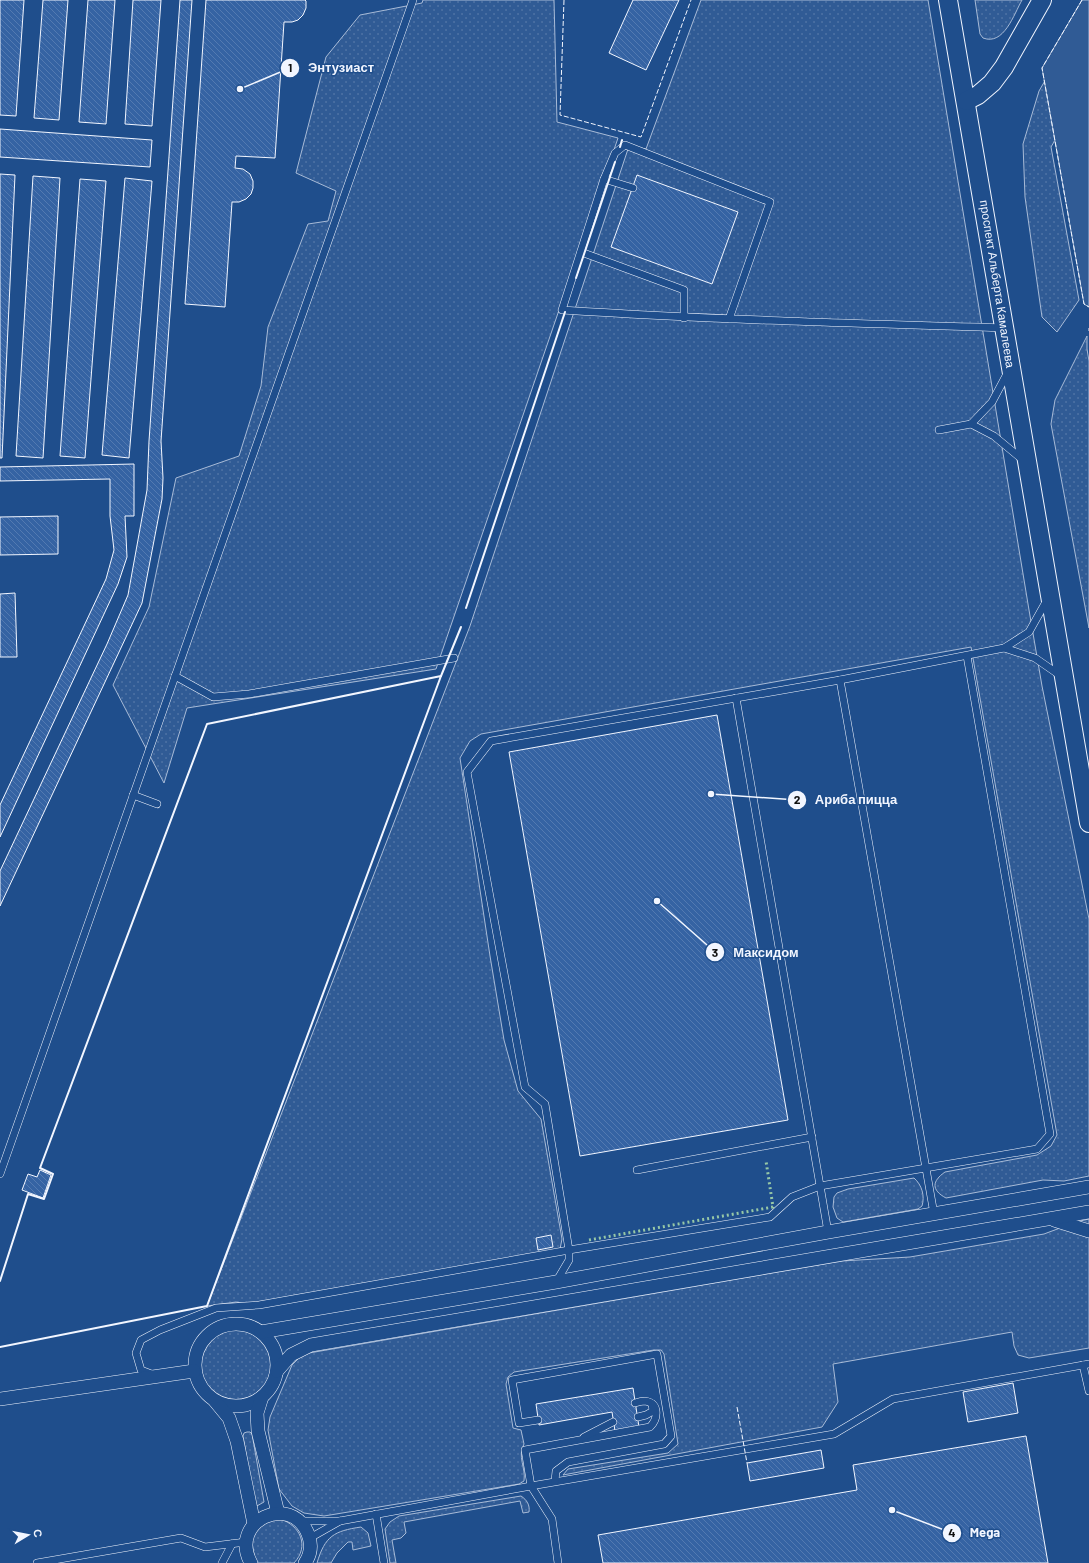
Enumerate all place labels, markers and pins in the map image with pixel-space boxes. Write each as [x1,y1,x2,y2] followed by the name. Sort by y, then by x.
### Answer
[280,55,382,80] callout: Энтузиаст
[787,787,905,812] callout: Ариба пицца
[705,940,807,965] callout: Максидом
[942,1520,1008,1545] callout: Mega

